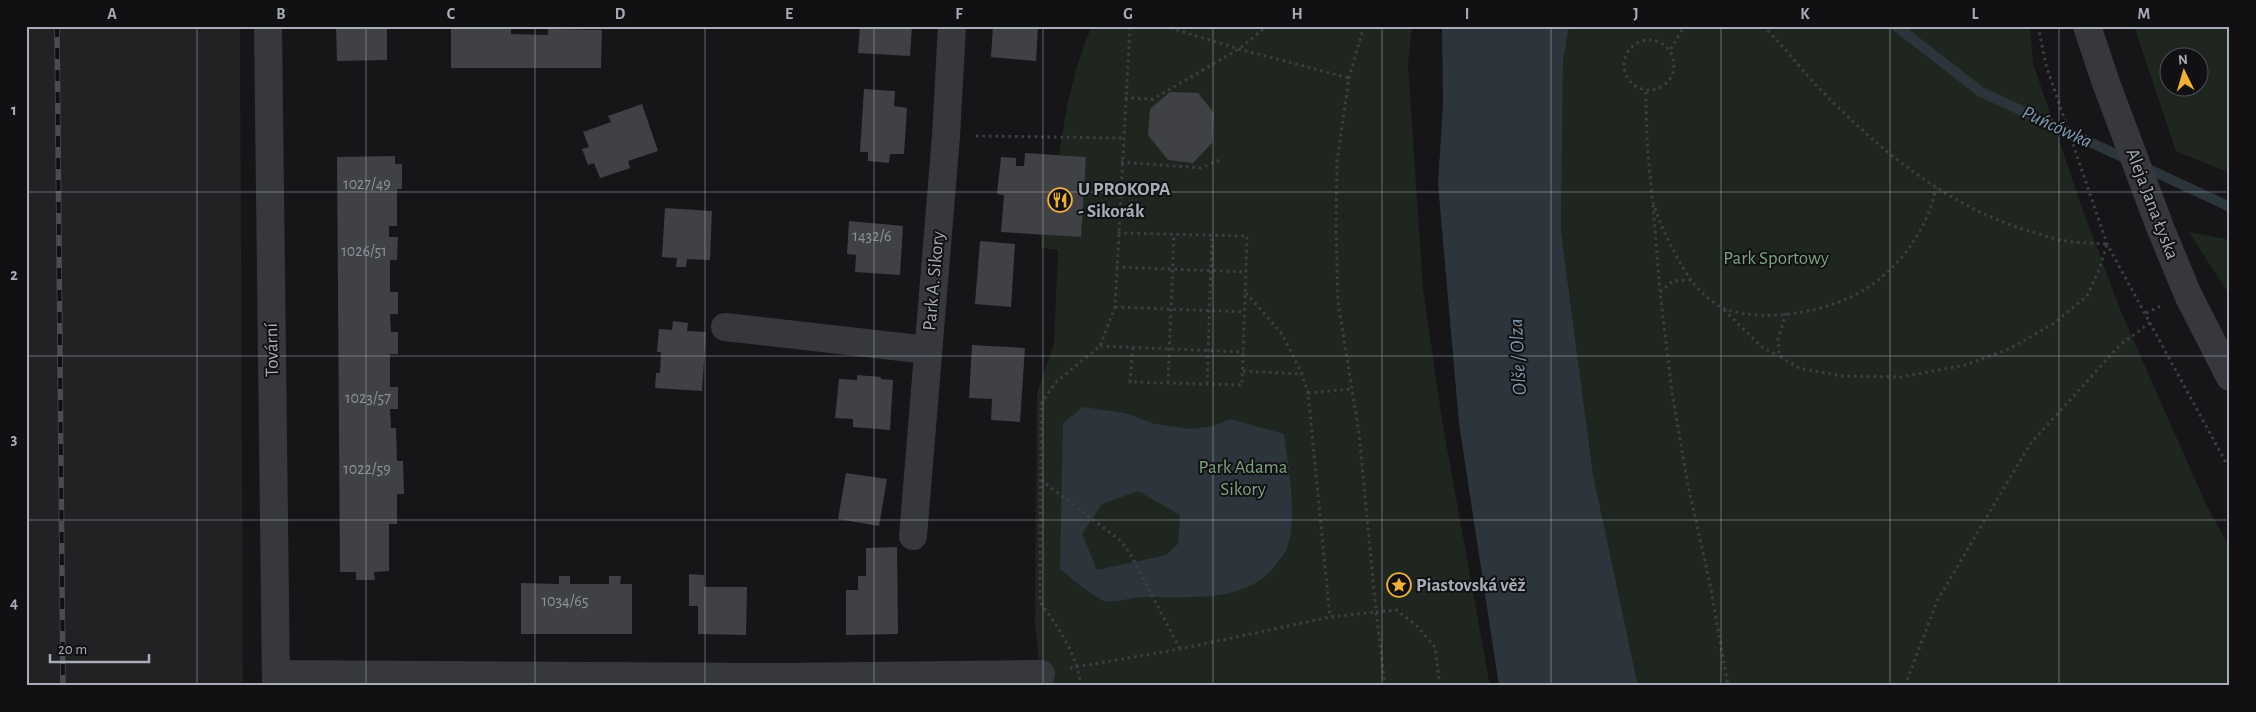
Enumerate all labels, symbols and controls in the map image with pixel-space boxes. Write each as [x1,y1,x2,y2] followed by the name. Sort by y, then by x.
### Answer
[107,6,117,22] text: A
[276,6,286,22] text: B
[447,6,456,22] text: C
[615,6,626,22] text: D
[785,6,793,22] text: E
[955,6,963,22] text: F
[1123,6,1133,22] text: G
[1291,6,1303,22] text: H
[1465,6,1469,22] text: I
[1633,6,1639,22] text: J
[1800,6,1810,22] text: K
[1972,6,1979,22] text: L
[2138,6,2150,22] text: M
[2158,48,2208,98] north arrow
[2177,53,2188,67] text: N
[11,102,17,118] text: 1
[2019,102,2095,152] water label: Puńcówka
[2122,146,2182,262] street label: Aleja Jana Łyska
[343,176,391,192] house number: 1027/49
[1078,180,1171,221] place label: U PROKOPA - Sikorák
[1047,187,1073,213] restaurant icon: U PROKOPA - Sikorák
[852,228,892,244] house number: 1432/6
[920,230,948,332] street label: Park A. Sikory
[341,243,387,259] house number: 1026/51
[1723,249,1829,268] park label: Park Sportowy
[10,267,18,283] text: 2
[1506,318,1530,396] water label: Olše / Olza
[262,322,282,377] street label: Tovární
[345,390,391,406] house number: 1023/57
[11,431,18,447] text: 3
[1199,458,1288,499] park label: Park Adama Sikory
[343,461,391,477] house number: 1022/59
[1386,572,1412,598] place icon: Piastovská věž
[1416,576,1525,595] place label: Piastovská věž
[541,593,589,609] house number: 1034/65
[10,595,18,611] text: 4
[50,632,149,664] scale bar
[58,642,87,657] text: 20 m

